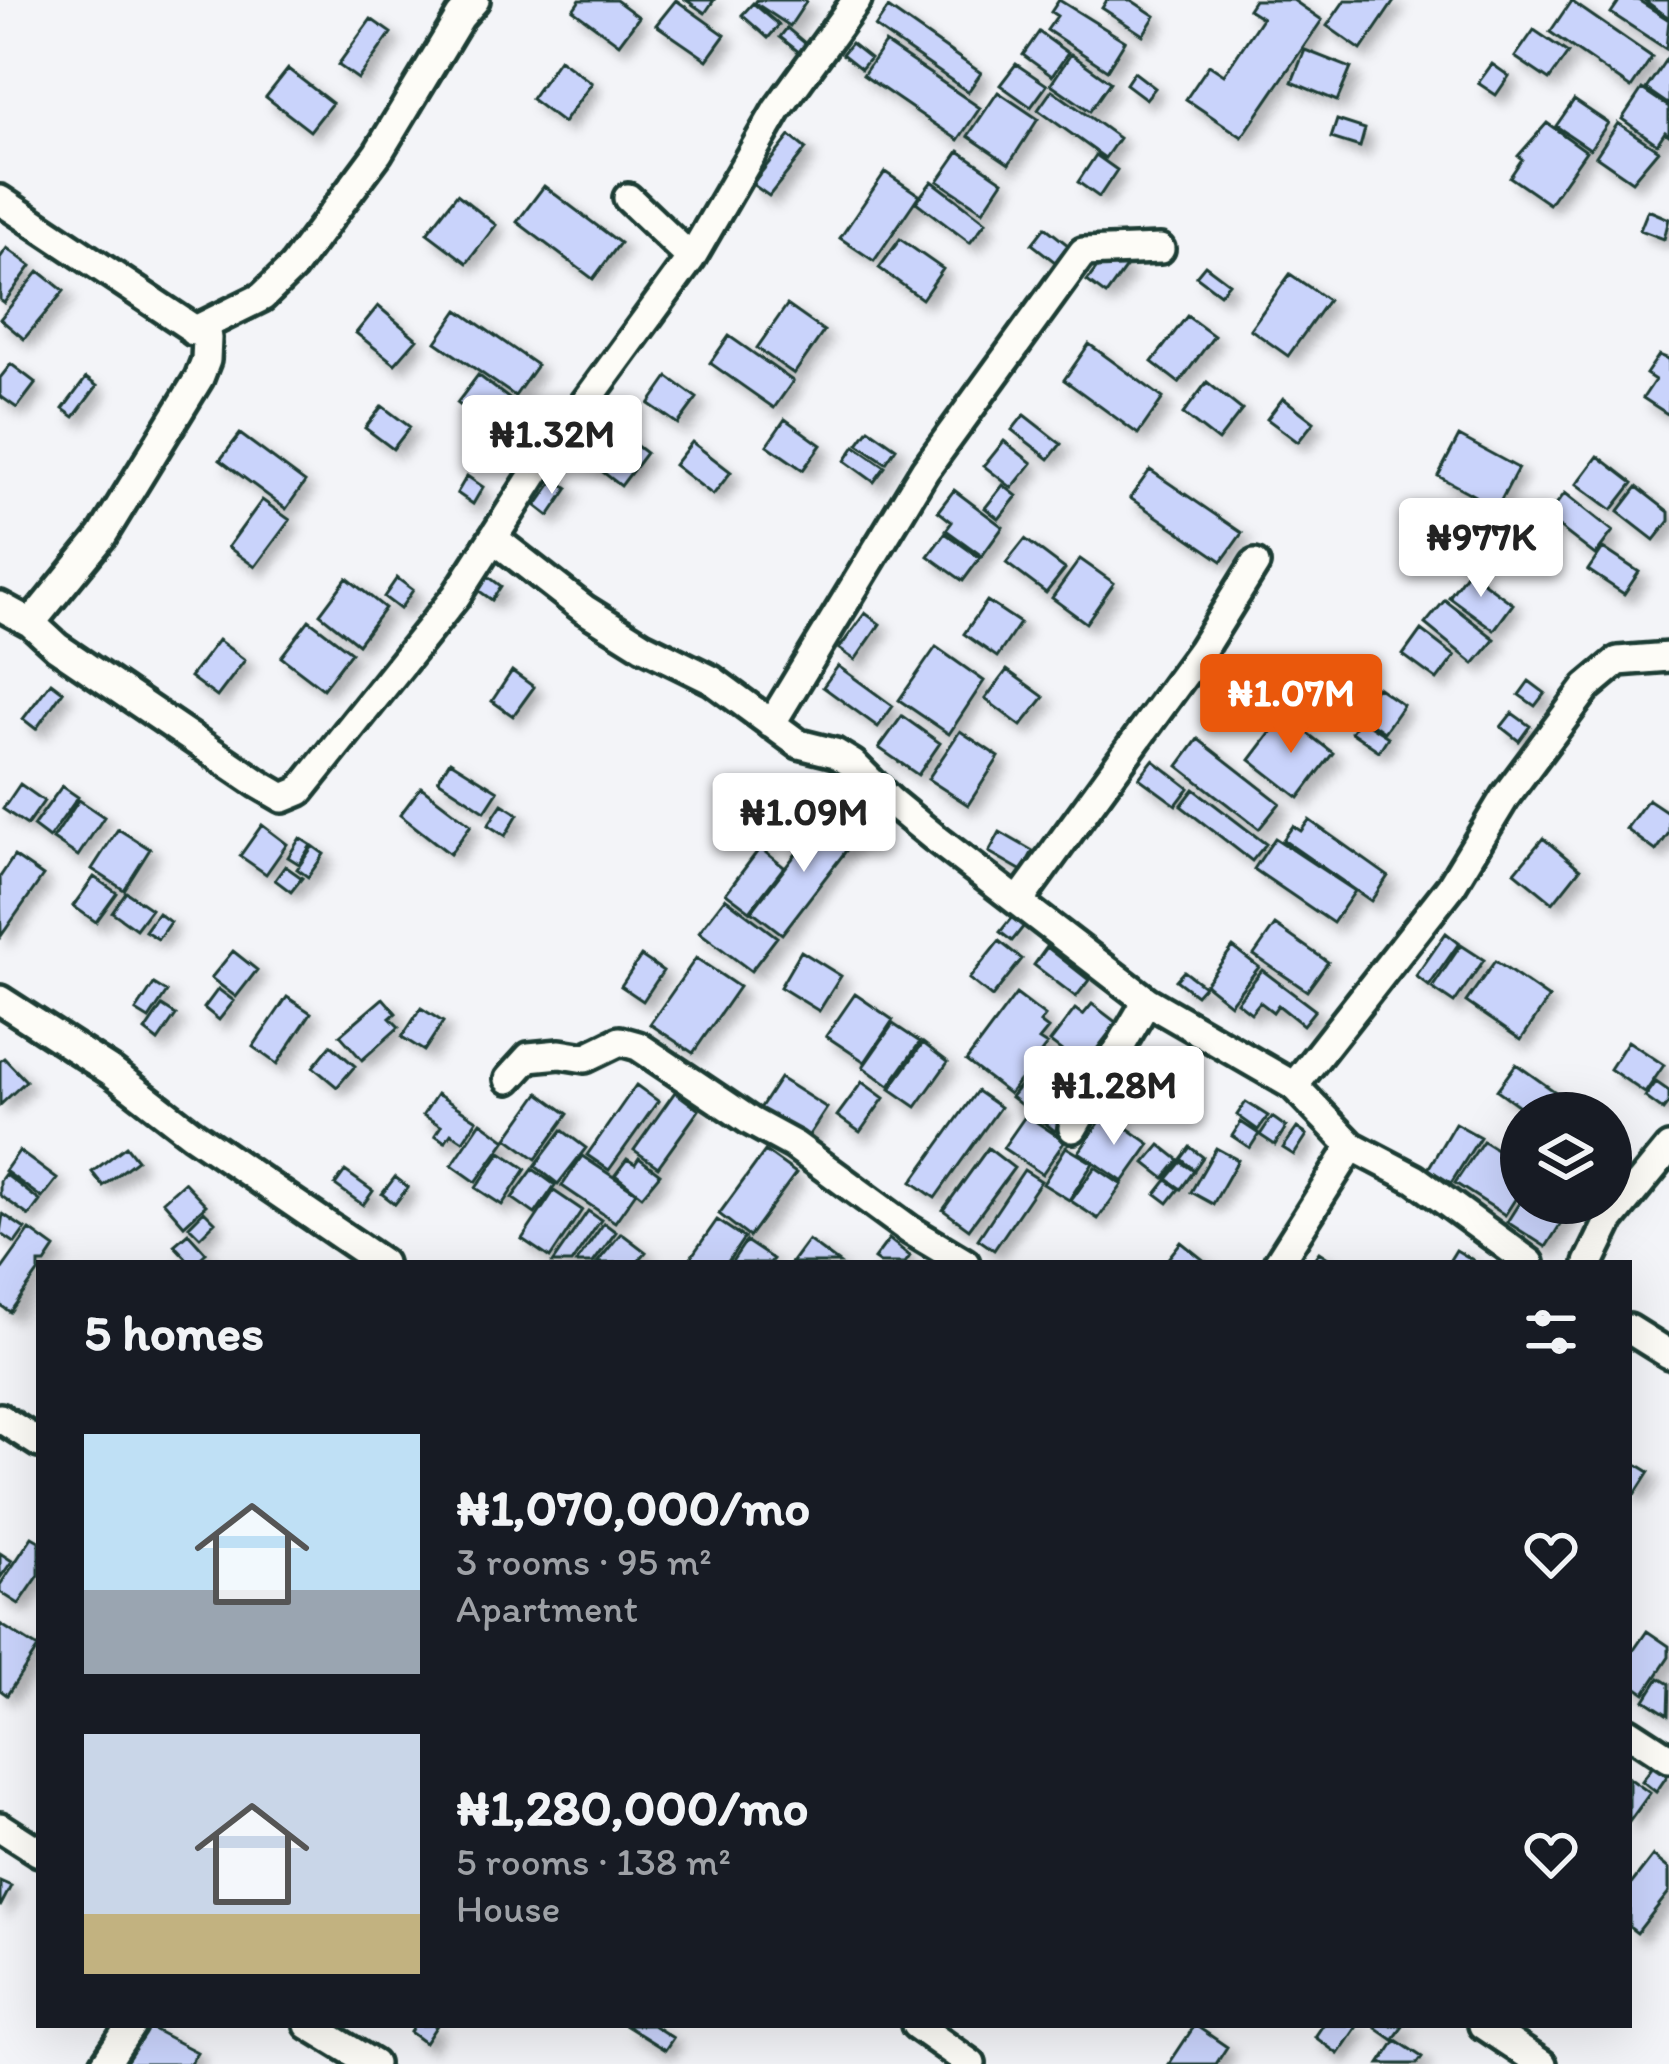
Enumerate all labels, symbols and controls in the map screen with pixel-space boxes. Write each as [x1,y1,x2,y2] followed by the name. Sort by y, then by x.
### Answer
[454,395,650,497] pin: ₦1.32M
[489,410,615,457] text: ₦1.32M
[1397,498,1565,600] pin: ₦977K
[1426,513,1536,560] text: ₦977K
[1193,654,1389,756] pin: ₦1.07M
[1227,669,1355,716] text: ₦1.07M
[706,773,902,875] pin: ₦1.09M
[740,788,868,835] text: ₦1.09M
[1016,1046,1212,1148] pin: ₦1.28M
[1051,1061,1177,1108] text: ₦1.28M
[1500,1092,1632,1224] map controls
[1500,1092,1632,1224] button: layers
[1518,1299,1584,1365] icon: filters
[84,1302,264,1363] text: 5 homes
[456,1477,810,1538] text: ₦1,070,000/mo
[180,1482,324,1626] icon: home
[1518,1521,1584,1587] icon: heart
[456,1538,712,1585] text: 3 rooms · 95 m²
[456,1585,638,1632] text: Apartment
[456,1777,809,1838] text: ₦1,280,000/mo
[180,1782,324,1926] icon: home
[1518,1821,1584,1887] icon: heart
[456,1838,731,1885] text: 5 rooms · 138 m²
[456,1885,560,1932] text: House

